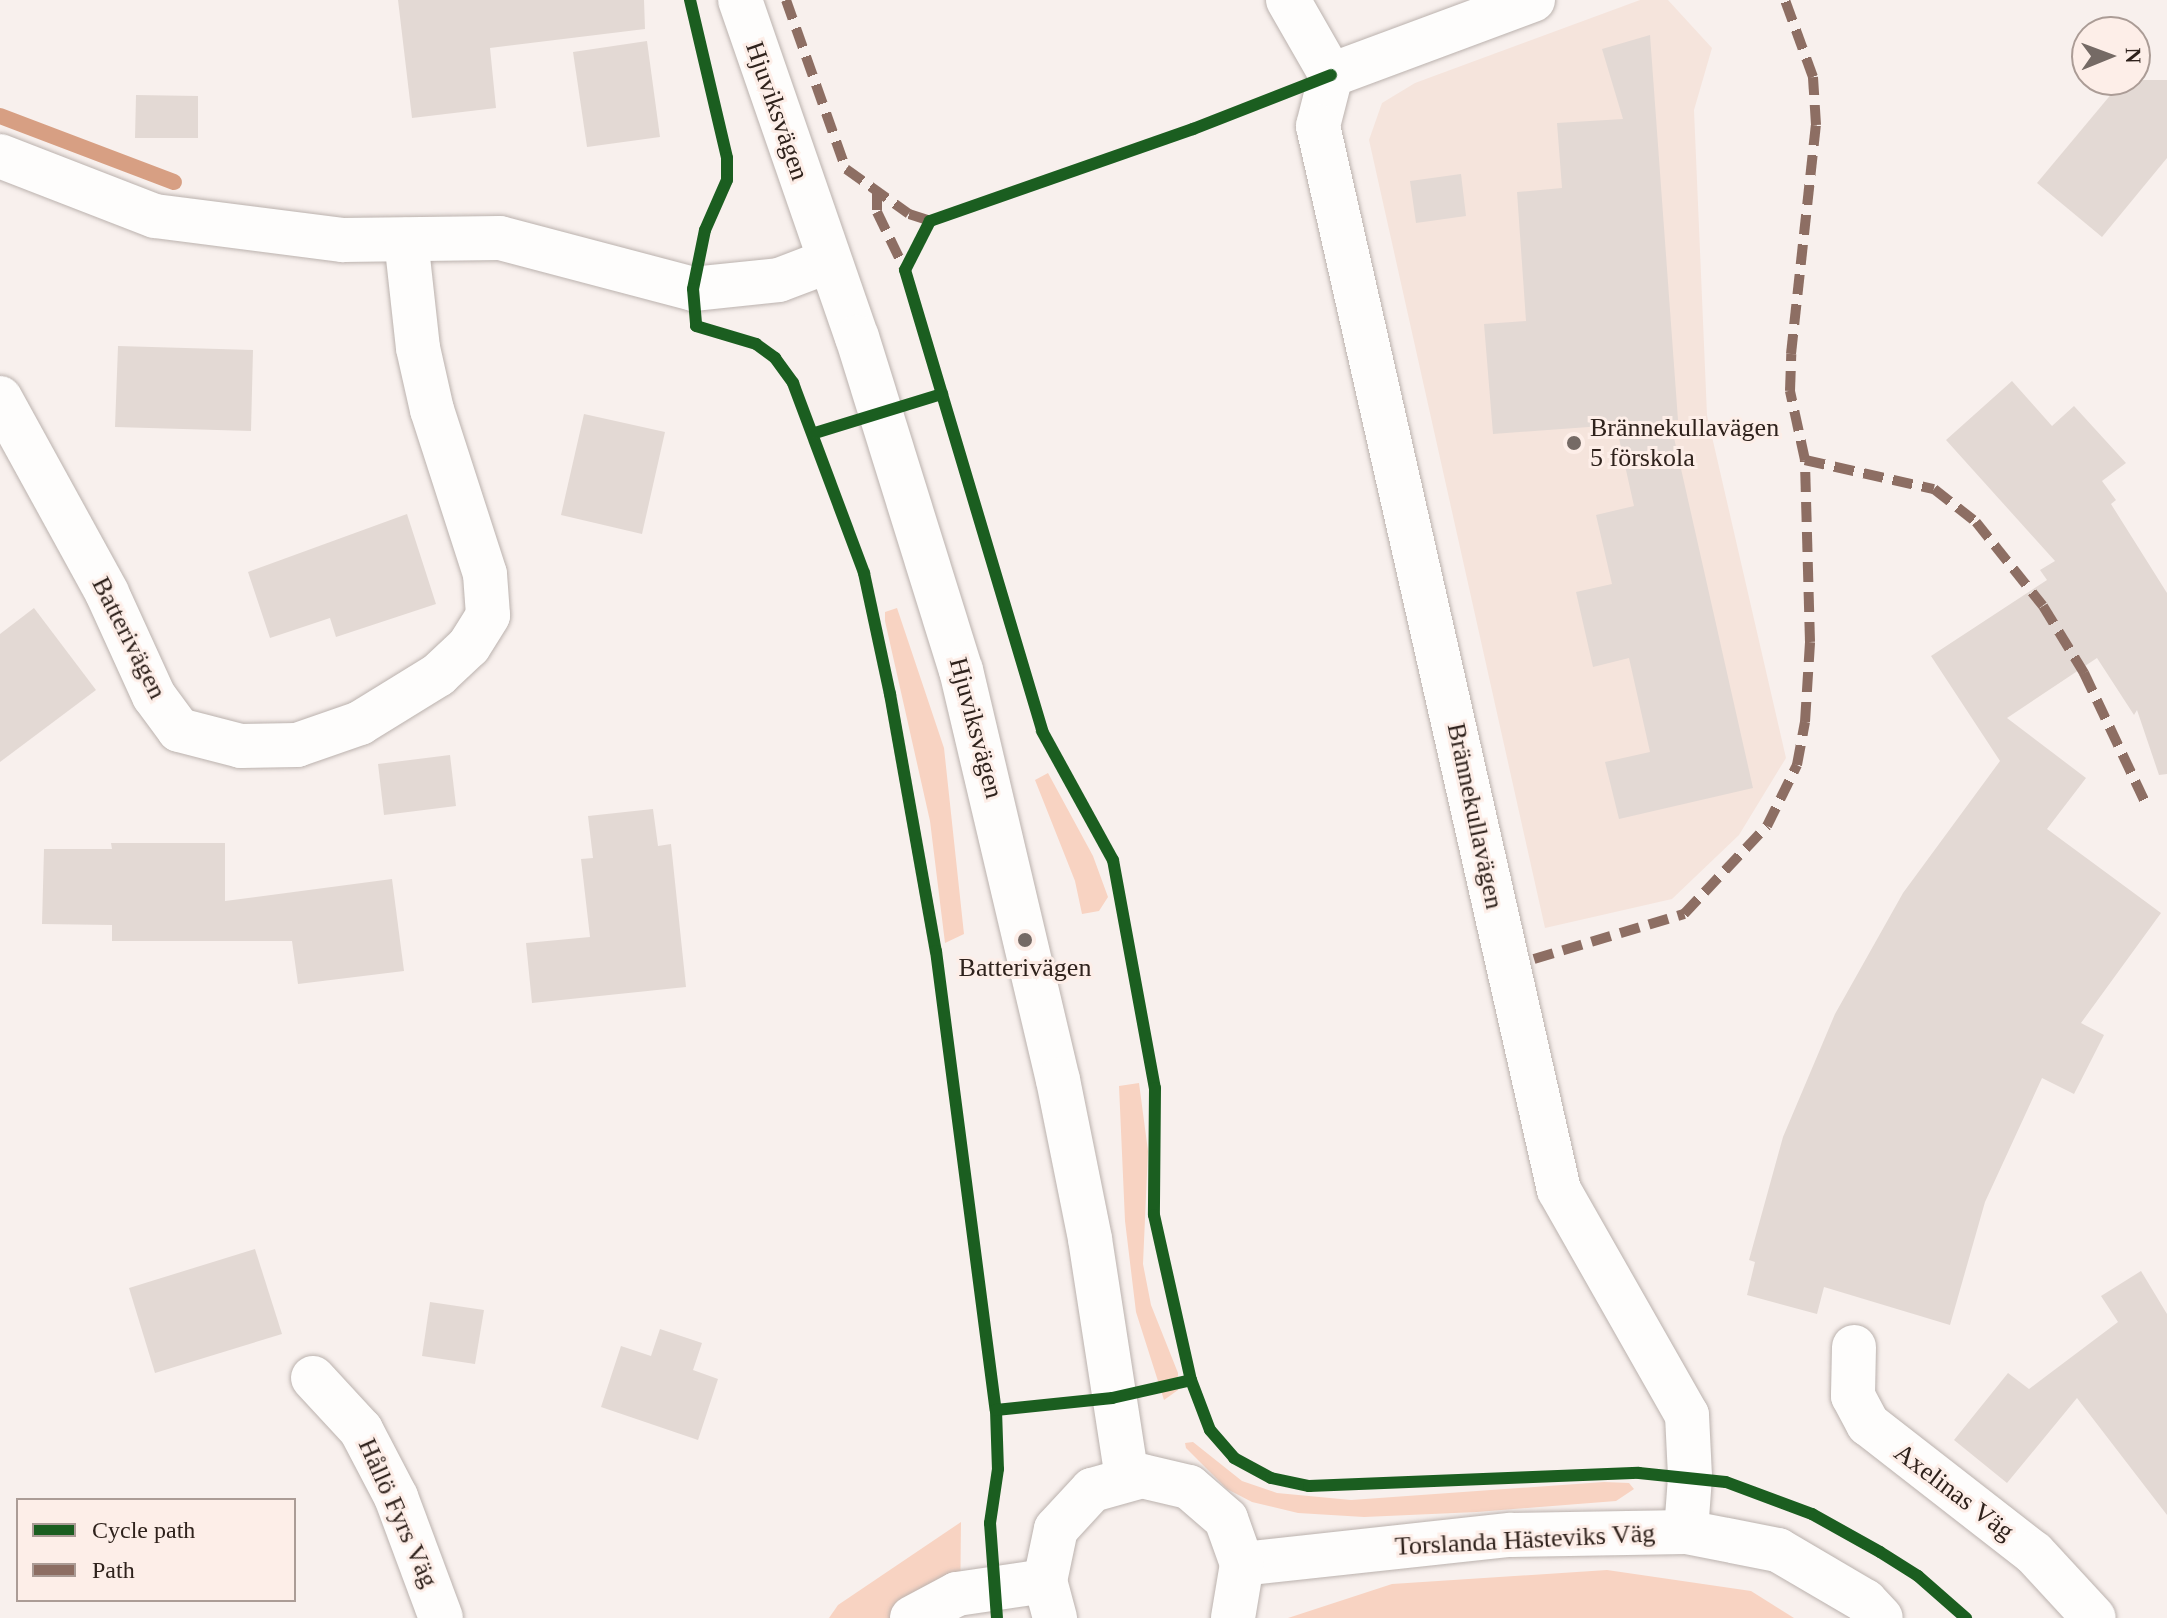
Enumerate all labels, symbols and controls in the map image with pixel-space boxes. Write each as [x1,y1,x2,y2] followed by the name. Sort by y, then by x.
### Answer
[2071,16,2151,96] north arrow
[739,38,815,184] street label: Hjuviksvägen
[2121,47,2146,64] text: N
[1590,412,1779,474] place label: Brännekullavägen 5 förskola
[1565,434,1583,452] marker: Brännekullavägen 5 förskola
[85,572,173,704] street label: Batterivägen
[942,654,1010,802] street label: Hjuviksvägen
[1440,720,1510,912] street label: Brännekullavägen
[1016,931,1034,949] marker: Batterivägen
[959,952,1091,984] place label: Batterivägen
[351,1433,445,1593] street label: Hållö Fyrs Väg
[1888,1437,2020,1547] street label: Axelinas Väg
[16,1498,296,1602] legend
[92,1517,195,1543] text: Cycle path
[1394,1518,1656,1562] street label: Torslanda Hästeviks Väg
[92,1557,135,1583] text: Path

